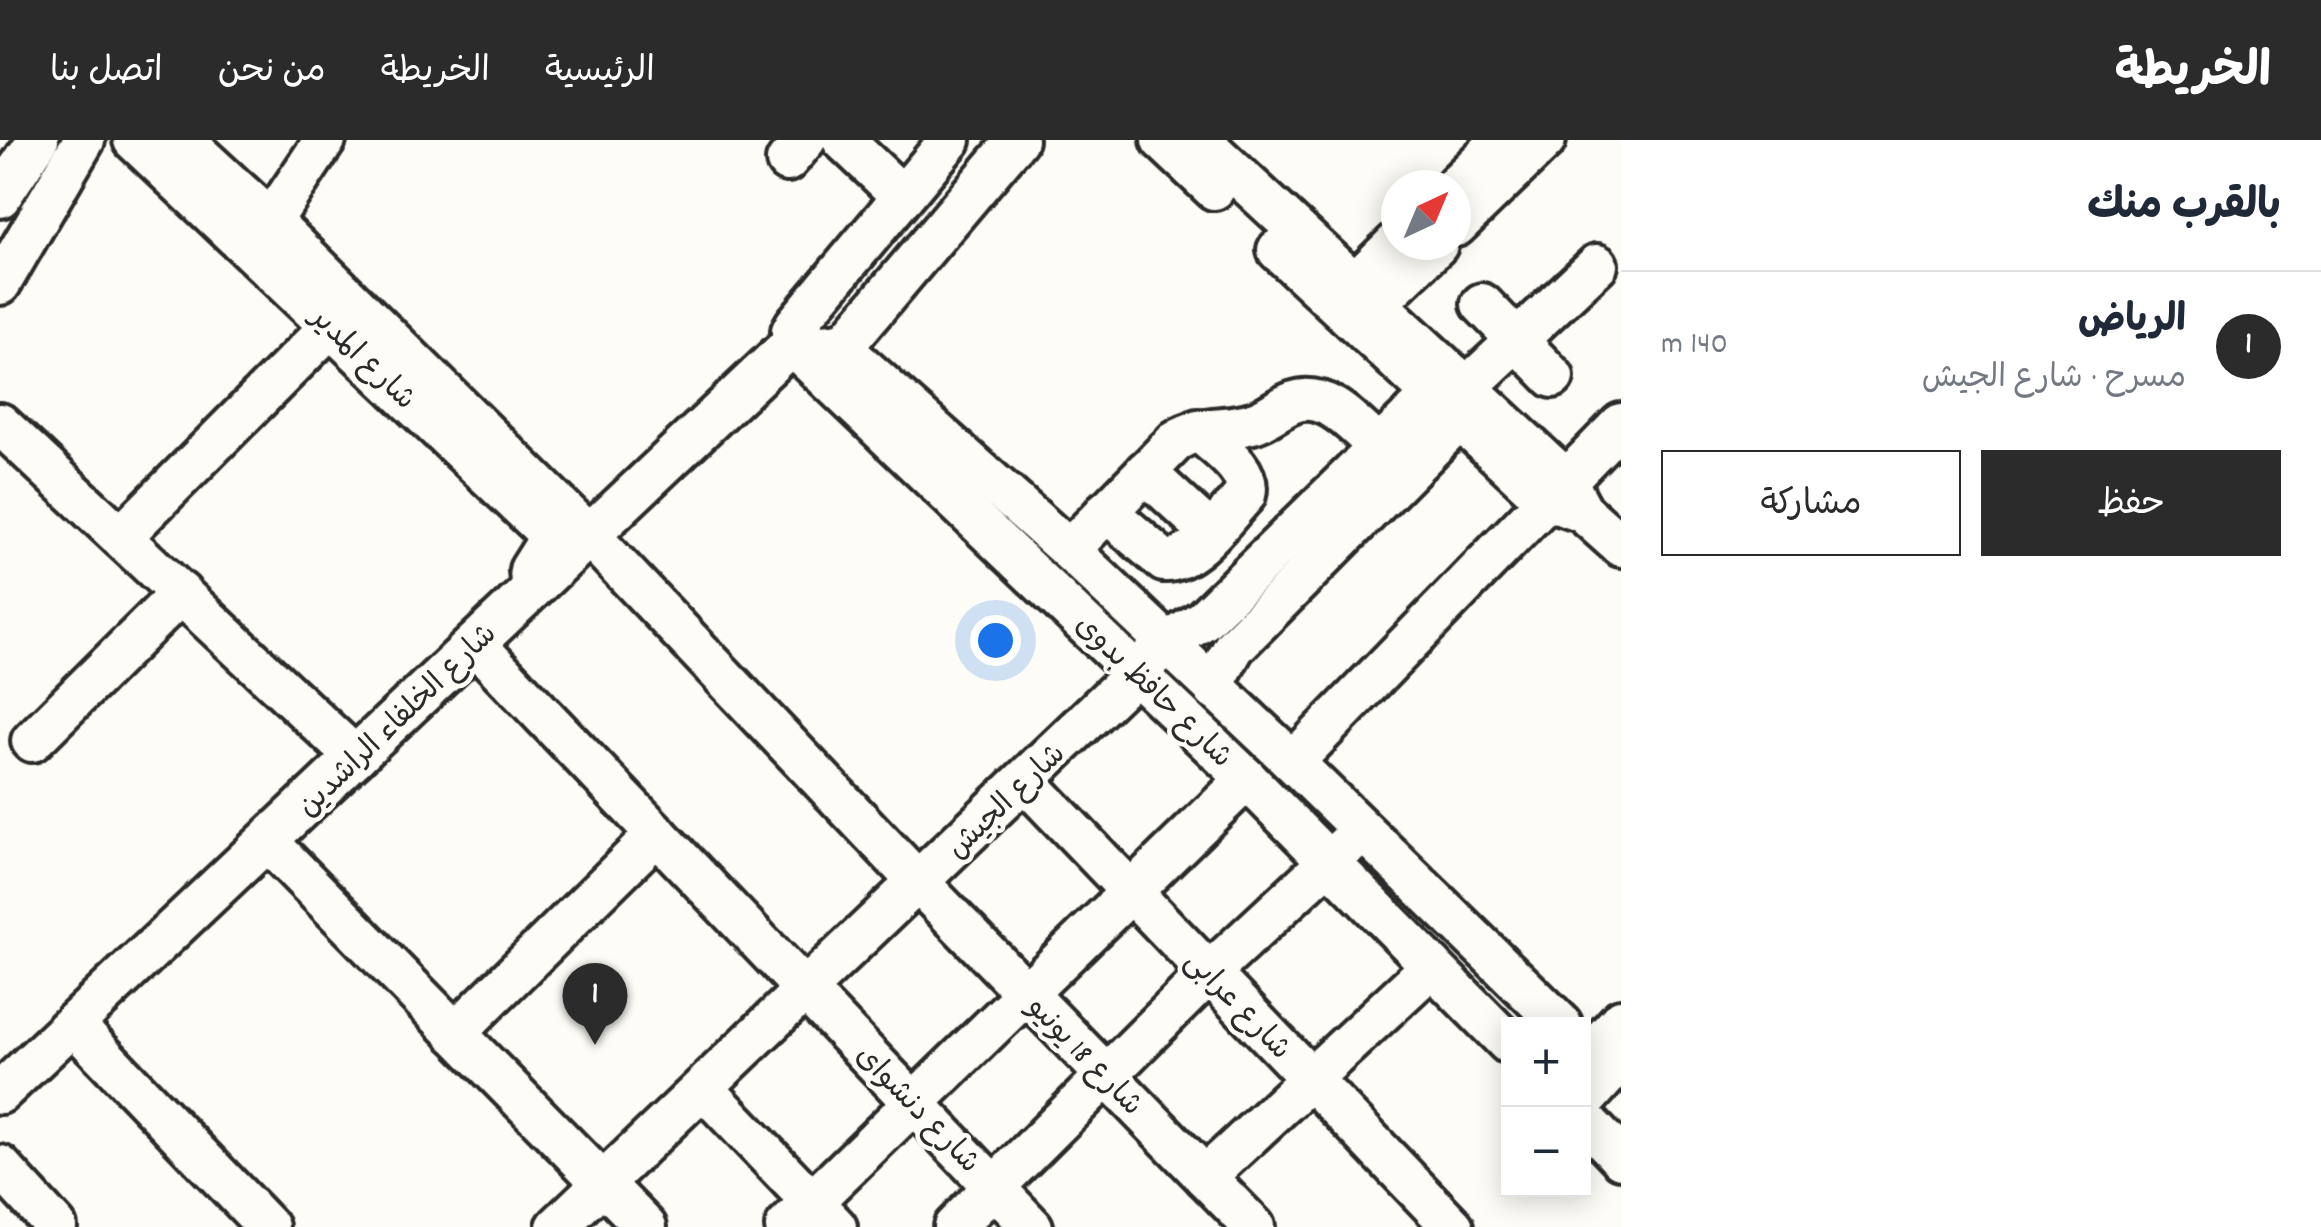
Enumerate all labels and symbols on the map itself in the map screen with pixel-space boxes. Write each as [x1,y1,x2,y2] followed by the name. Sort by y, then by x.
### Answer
[1381,170,1471,260] north arrow
[296,296,424,422] street label: شارع المدير
[1063,607,1241,780] street label: شارع حافظ بدوى
[290,615,509,829] street label: شارع الخلفاء الراشدين
[970,615,1021,666] your location
[939,735,1077,871] street label: شارع الجيش
[1173,943,1299,1071] street label: شارع عرابى
[562,962,628,1045] pin: 1
[1013,987,1151,1127] street label: شارع 18 يونيو
[843,1037,988,1185] street label: شارع دنشواى

